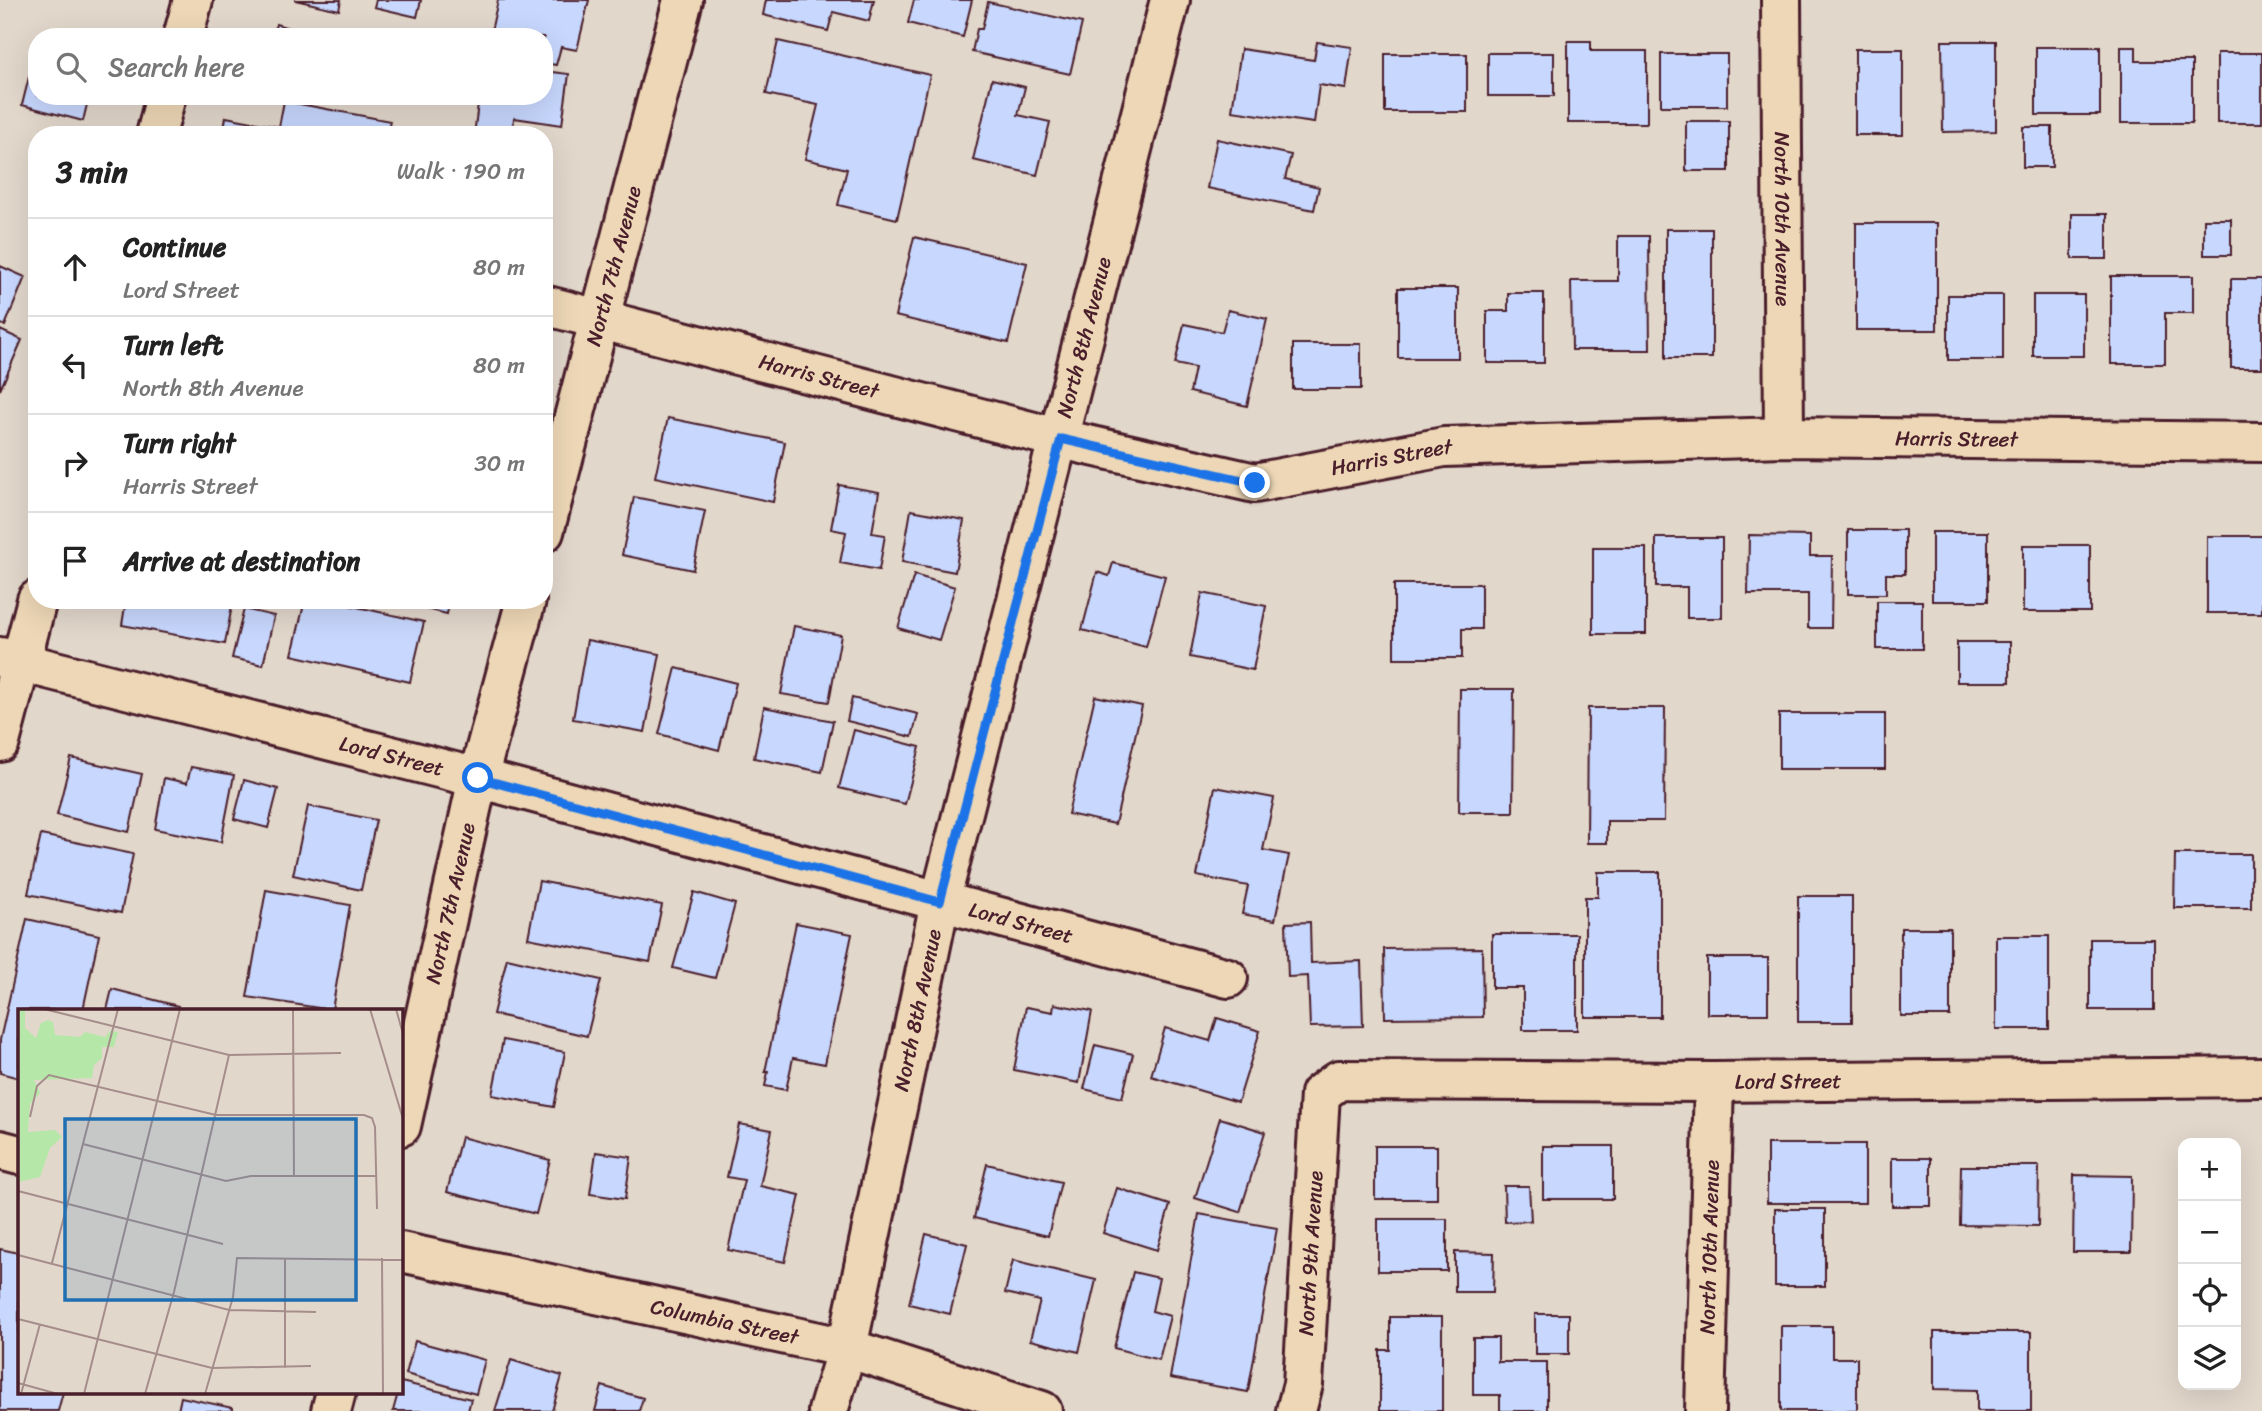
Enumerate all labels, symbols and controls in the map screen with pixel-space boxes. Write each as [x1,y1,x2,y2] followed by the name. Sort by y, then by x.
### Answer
[28,28,553,105] search box
[108,44,245,90] text: Search here
[52,48,90,86] icon: search
[1763,132,1802,306] street label: North 10th Avenue
[56,145,128,199] text: 3 min
[397,151,525,192] text: Walk · 190 m
[574,182,653,350] street label: North 7th Avenue
[123,224,226,270] text: Continue
[473,247,525,288] text: 80 m
[56,248,94,286] icon: ahead
[1045,253,1123,422] street label: North 8th Avenue
[123,270,240,311] text: Lord Street
[123,322,223,368] text: Turn left
[755,342,885,410] street label: Harris Street
[473,345,525,386] text: 80 m
[56,346,94,384] icon: left
[123,368,304,409] text: North 8th Avenue
[1895,419,2020,458] street label: Harris Street
[123,420,236,466] text: Turn right
[1328,428,1454,487] street label: Harris Street
[474,443,525,484] text: 30 m
[56,444,94,482] icon: right
[123,466,258,507] text: Harris Street
[1239,467,1270,498] route end
[123,538,360,584] text: Arrive at destination
[56,542,94,580] icon: arrive
[335,725,448,788] street label: Lord Street
[462,762,493,793] route start
[414,819,487,988] street label: North 7th Avenue
[965,891,1077,955] street label: Lord Street
[882,925,953,1095] street label: North 8th Avenue
[18,1009,402,1394] inset map
[1735,1062,1841,1101] street label: Lord Street
[2178,1138,2241,1390] map controls
[2178,1138,2241,1201] button: +
[1688,1159,1731,1335] street label: North 10th Avenue
[1287,1170,1334,1337] street label: North 9th Avenue
[2178,1201,2241,1264] button: −
[2178,1264,2241,1327] button: locate
[647,1287,804,1356] street label: Columbia Street
[2178,1327,2241,1390] button: layers

